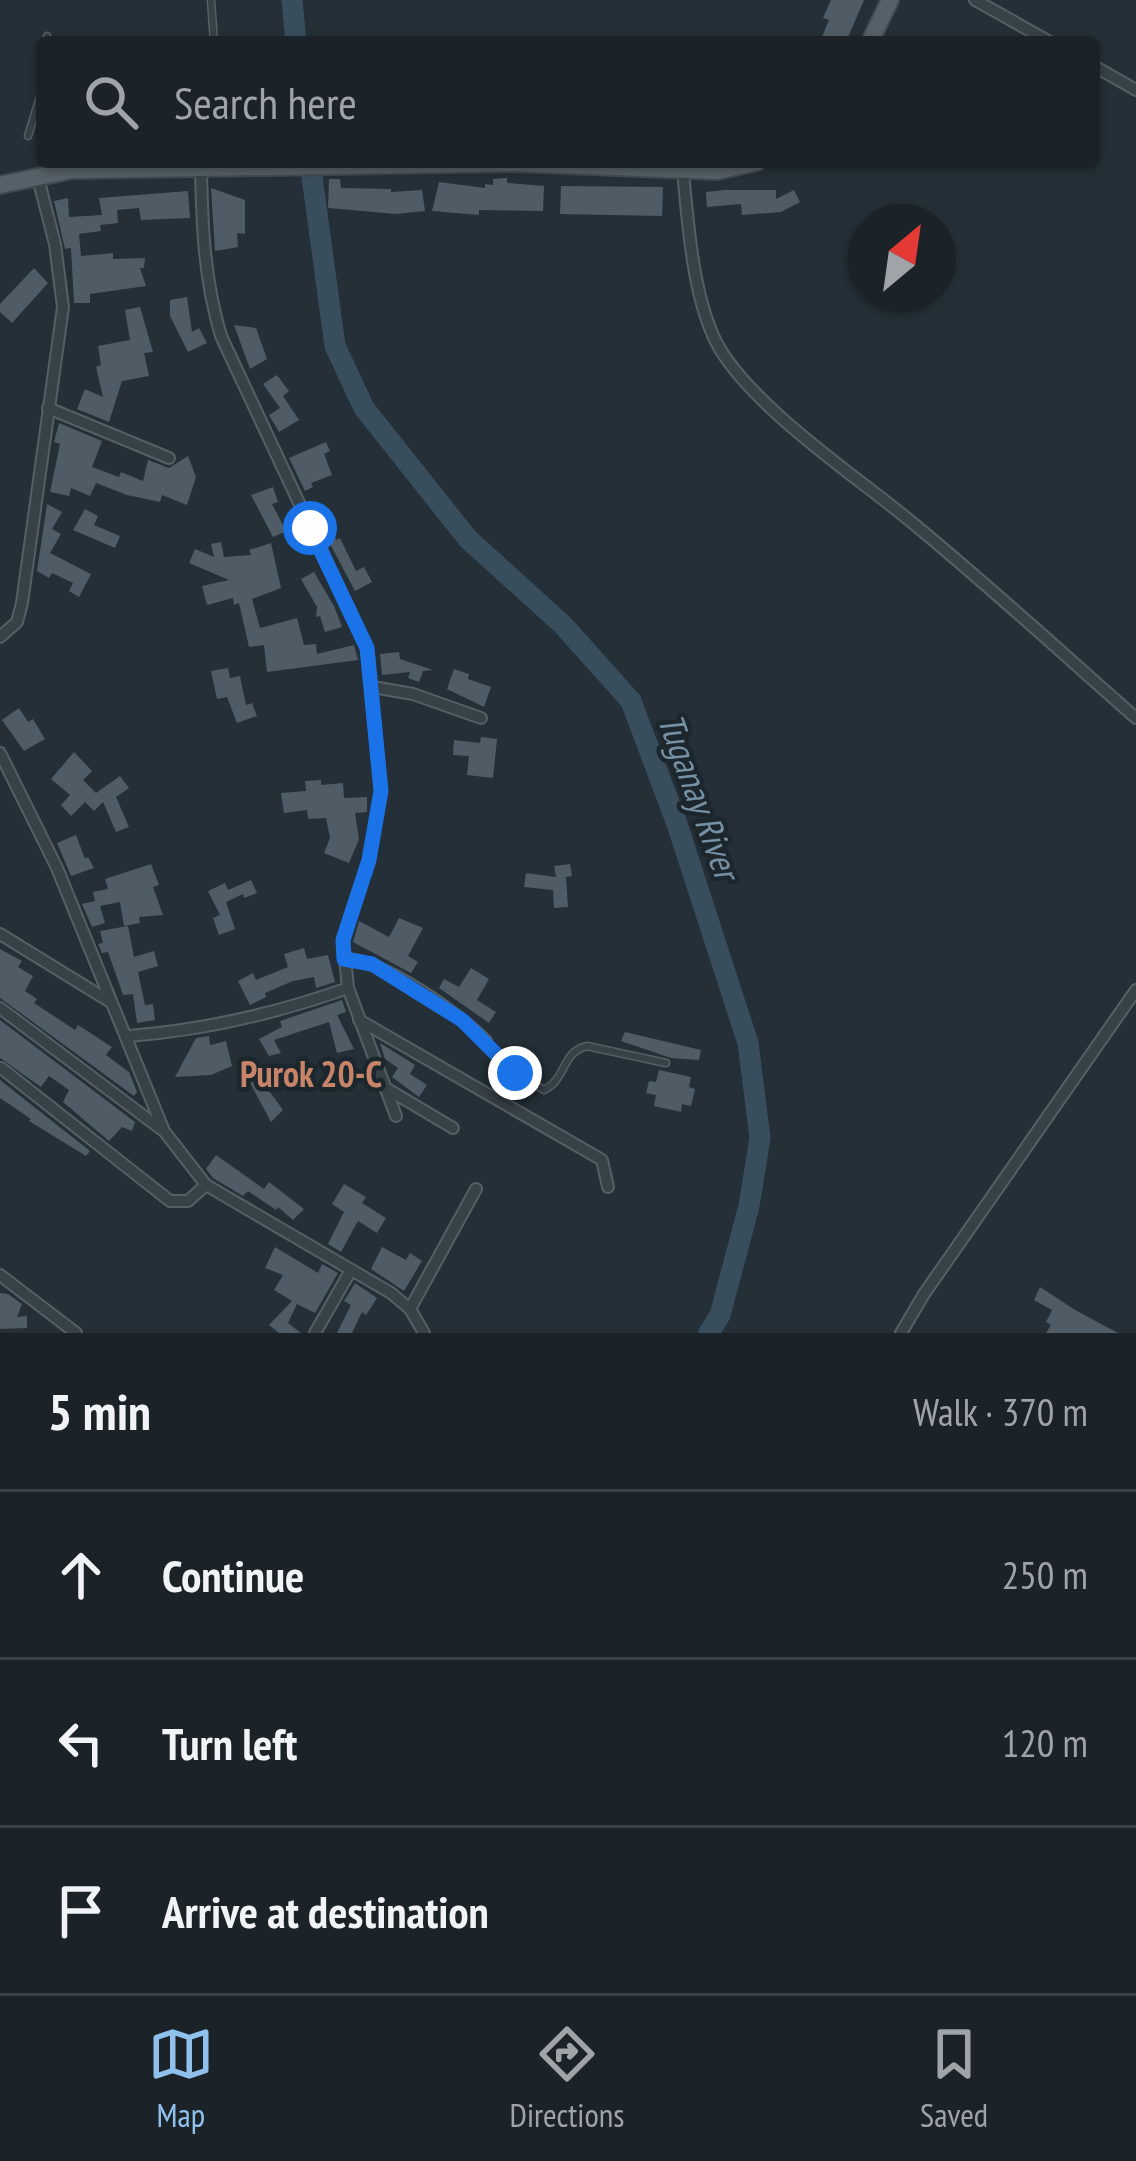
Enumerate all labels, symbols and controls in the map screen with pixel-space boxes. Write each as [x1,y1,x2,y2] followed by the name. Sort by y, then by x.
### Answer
[36,36,1100,168] search box
[78,69,144,135] icon: search
[174,73,357,131] text: Search here
[848,204,956,312] north arrow
[283,501,337,555] route start
[648,707,753,890] water label: Tuganay River
[488,1046,542,1100] route end
[240,1050,382,1097] district label: Purok 20-C
[48,1378,151,1444] text: 5 min
[913,1386,1088,1437] text: Walk · 370 m
[48,1542,114,1608] icon: ahead
[162,1546,304,1604] text: Continue
[1002,1549,1088,1600] text: 250 m
[48,1710,114,1776] icon: left
[162,1714,297,1772] text: Turn left
[1002,1717,1088,1768] text: 120 m
[48,1878,114,1944] icon: arrive
[162,1882,489,1940] text: Arrive at destination
[148,2021,214,2136] tab: Map
[510,2021,624,2136] tab: Directions
[920,2021,988,2136] tab: Saved

